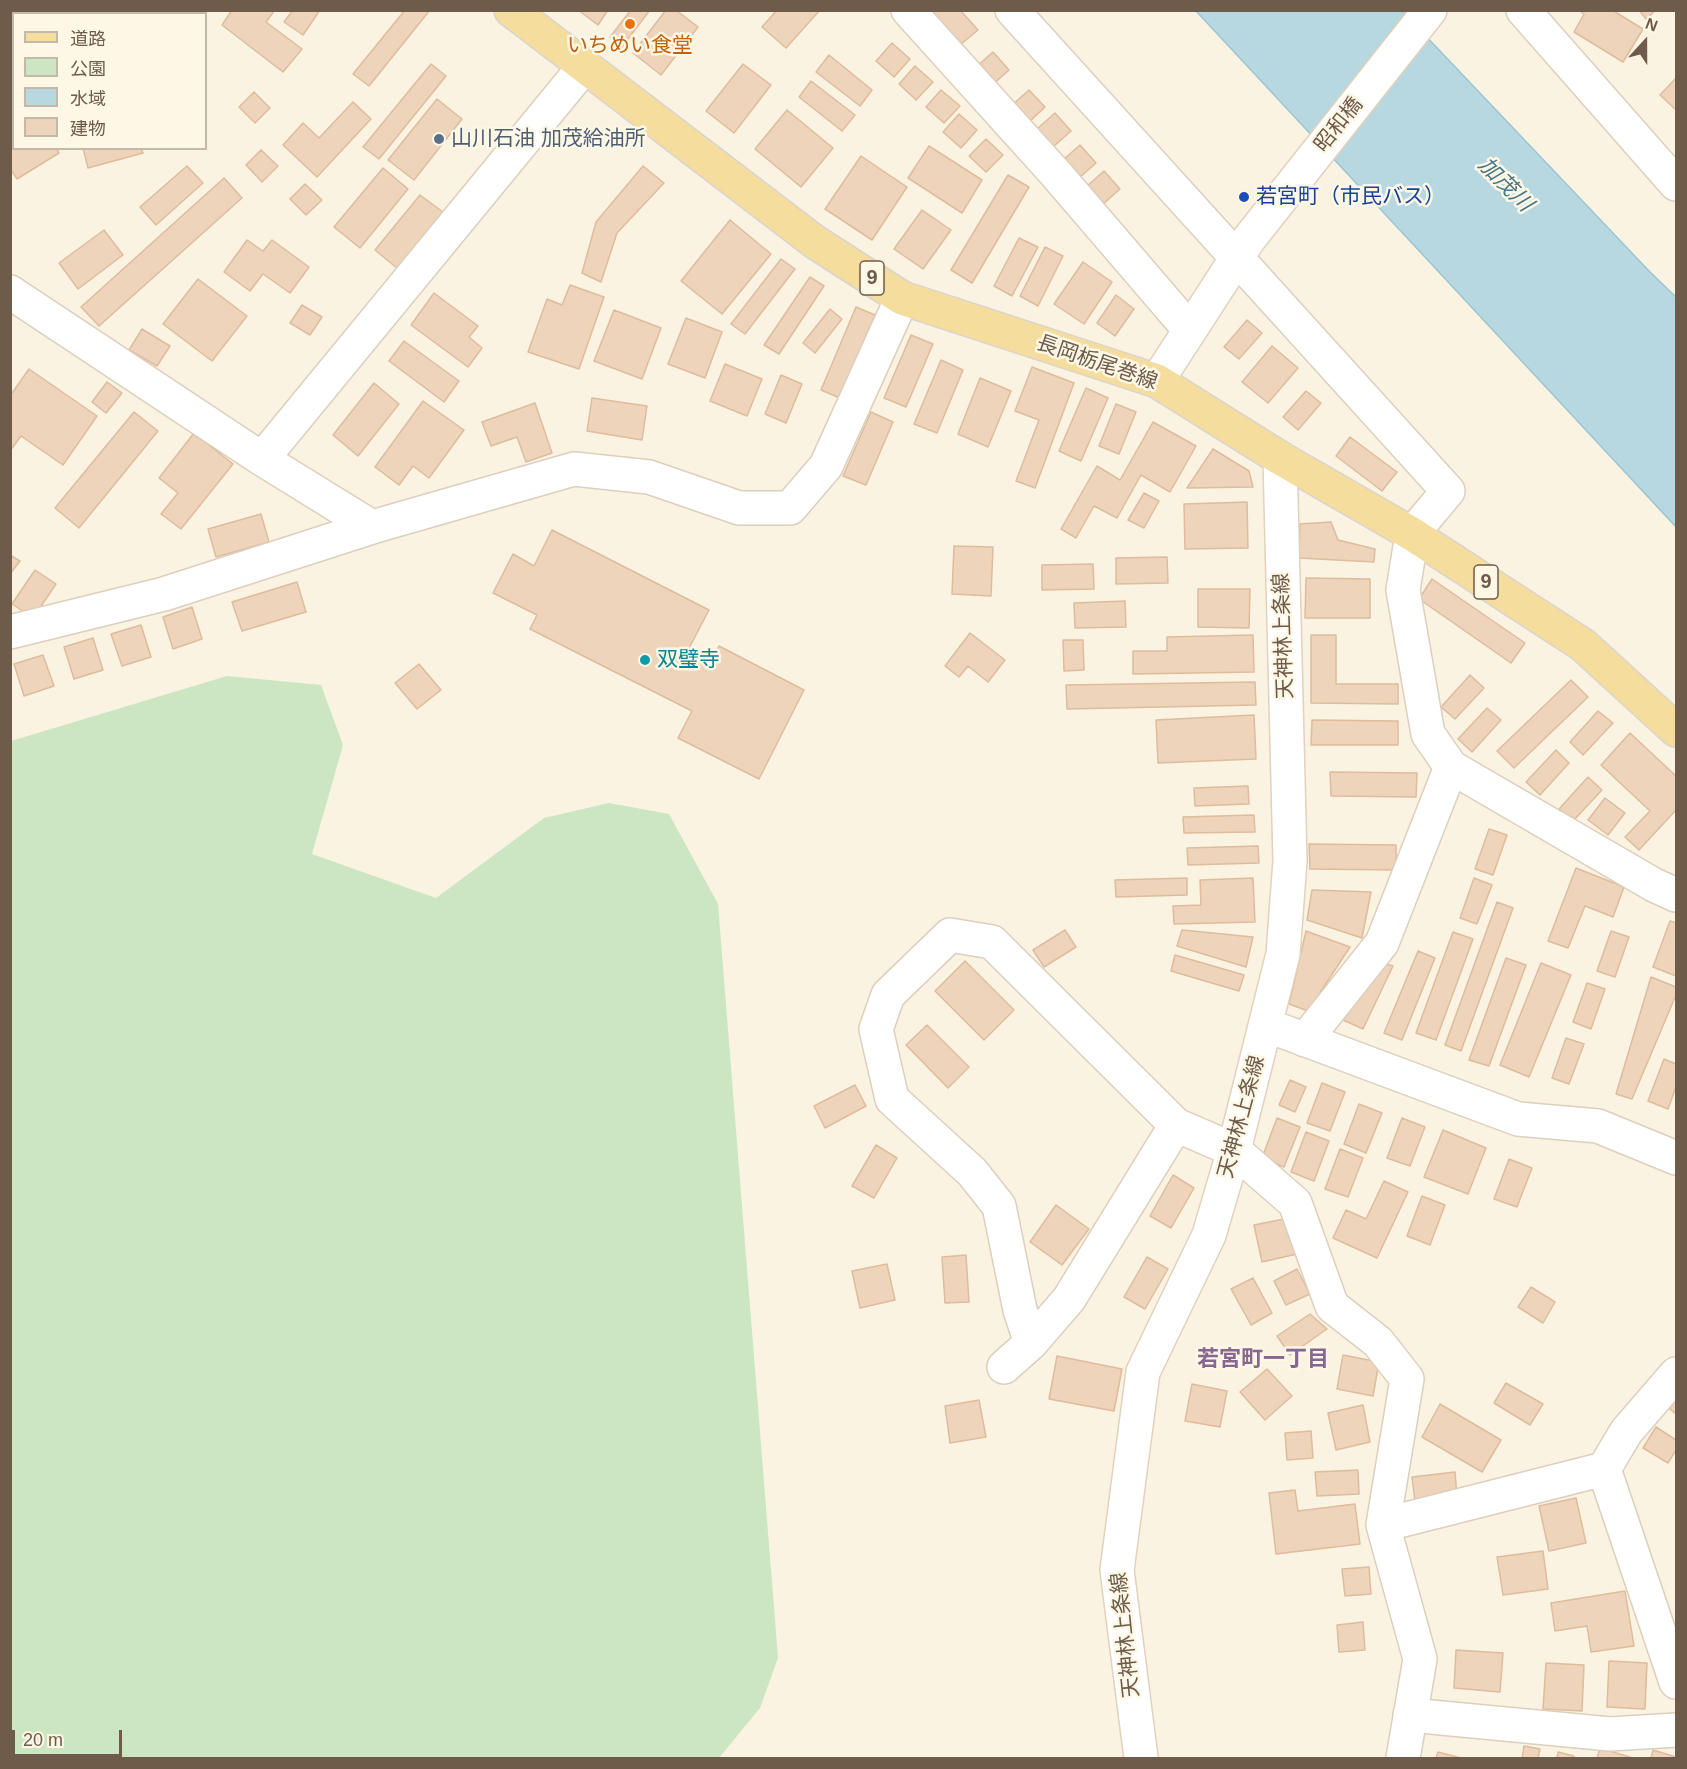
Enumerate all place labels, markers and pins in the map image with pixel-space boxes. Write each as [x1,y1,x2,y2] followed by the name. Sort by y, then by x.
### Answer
[623,17,637,31] marker: いちめい食堂
[567,33,693,59] place label: いちめい食堂
[451,126,646,152] place label: 山川石油 加茂給油所
[432,132,446,146] marker: 山川石油 加茂給油所
[1256,184,1445,210] place label: 若宮町（市民バス）
[1237,190,1251,204] marker: 若宮町（市民バス）
[657,647,720,673] place label: 双璧寺
[638,653,652,667] marker: 双璧寺

